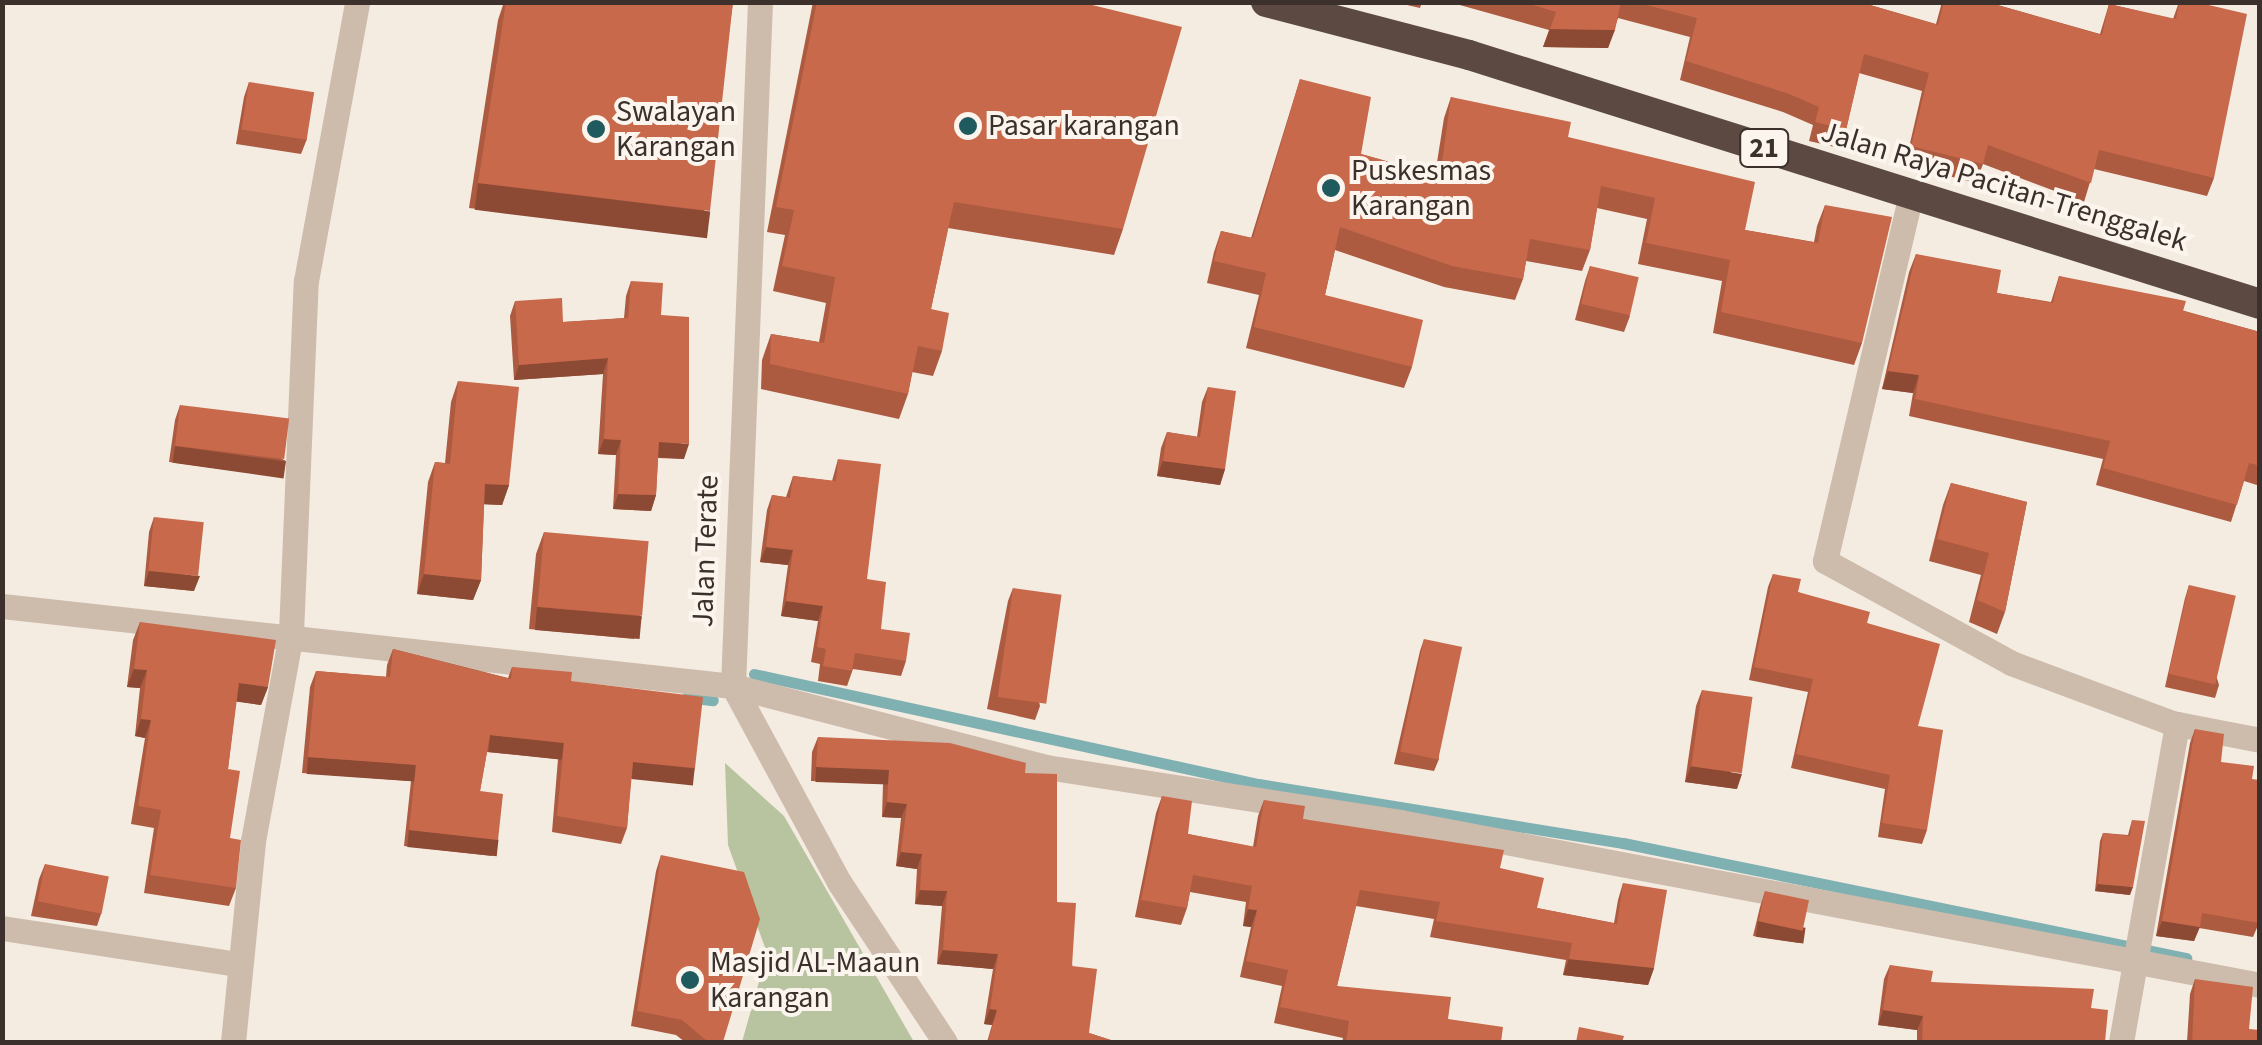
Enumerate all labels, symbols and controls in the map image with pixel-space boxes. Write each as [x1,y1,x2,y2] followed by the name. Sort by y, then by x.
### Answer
[616,94,736,164] place label: Swalayan Karangan
[988,108,1180,144] place label: Pasar karangan
[1817,114,2191,260] street label: Jalan Raya Pacitan-Trenggalek
[957,115,979,137] marker: Pasar karangan
[585,118,607,140] marker: Swalayan Karangan
[1739,125,1789,171] road number: 21
[1351,153,1491,224] place label: Puskesmas Karangan
[1320,177,1342,199] marker: Puskesmas Karangan
[685,474,727,628] street label: Jalan Terate
[710,945,920,1016] place label: Masjid AL-Maaun Karangan
[679,969,701,991] marker: Masjid AL-Maaun Karangan

